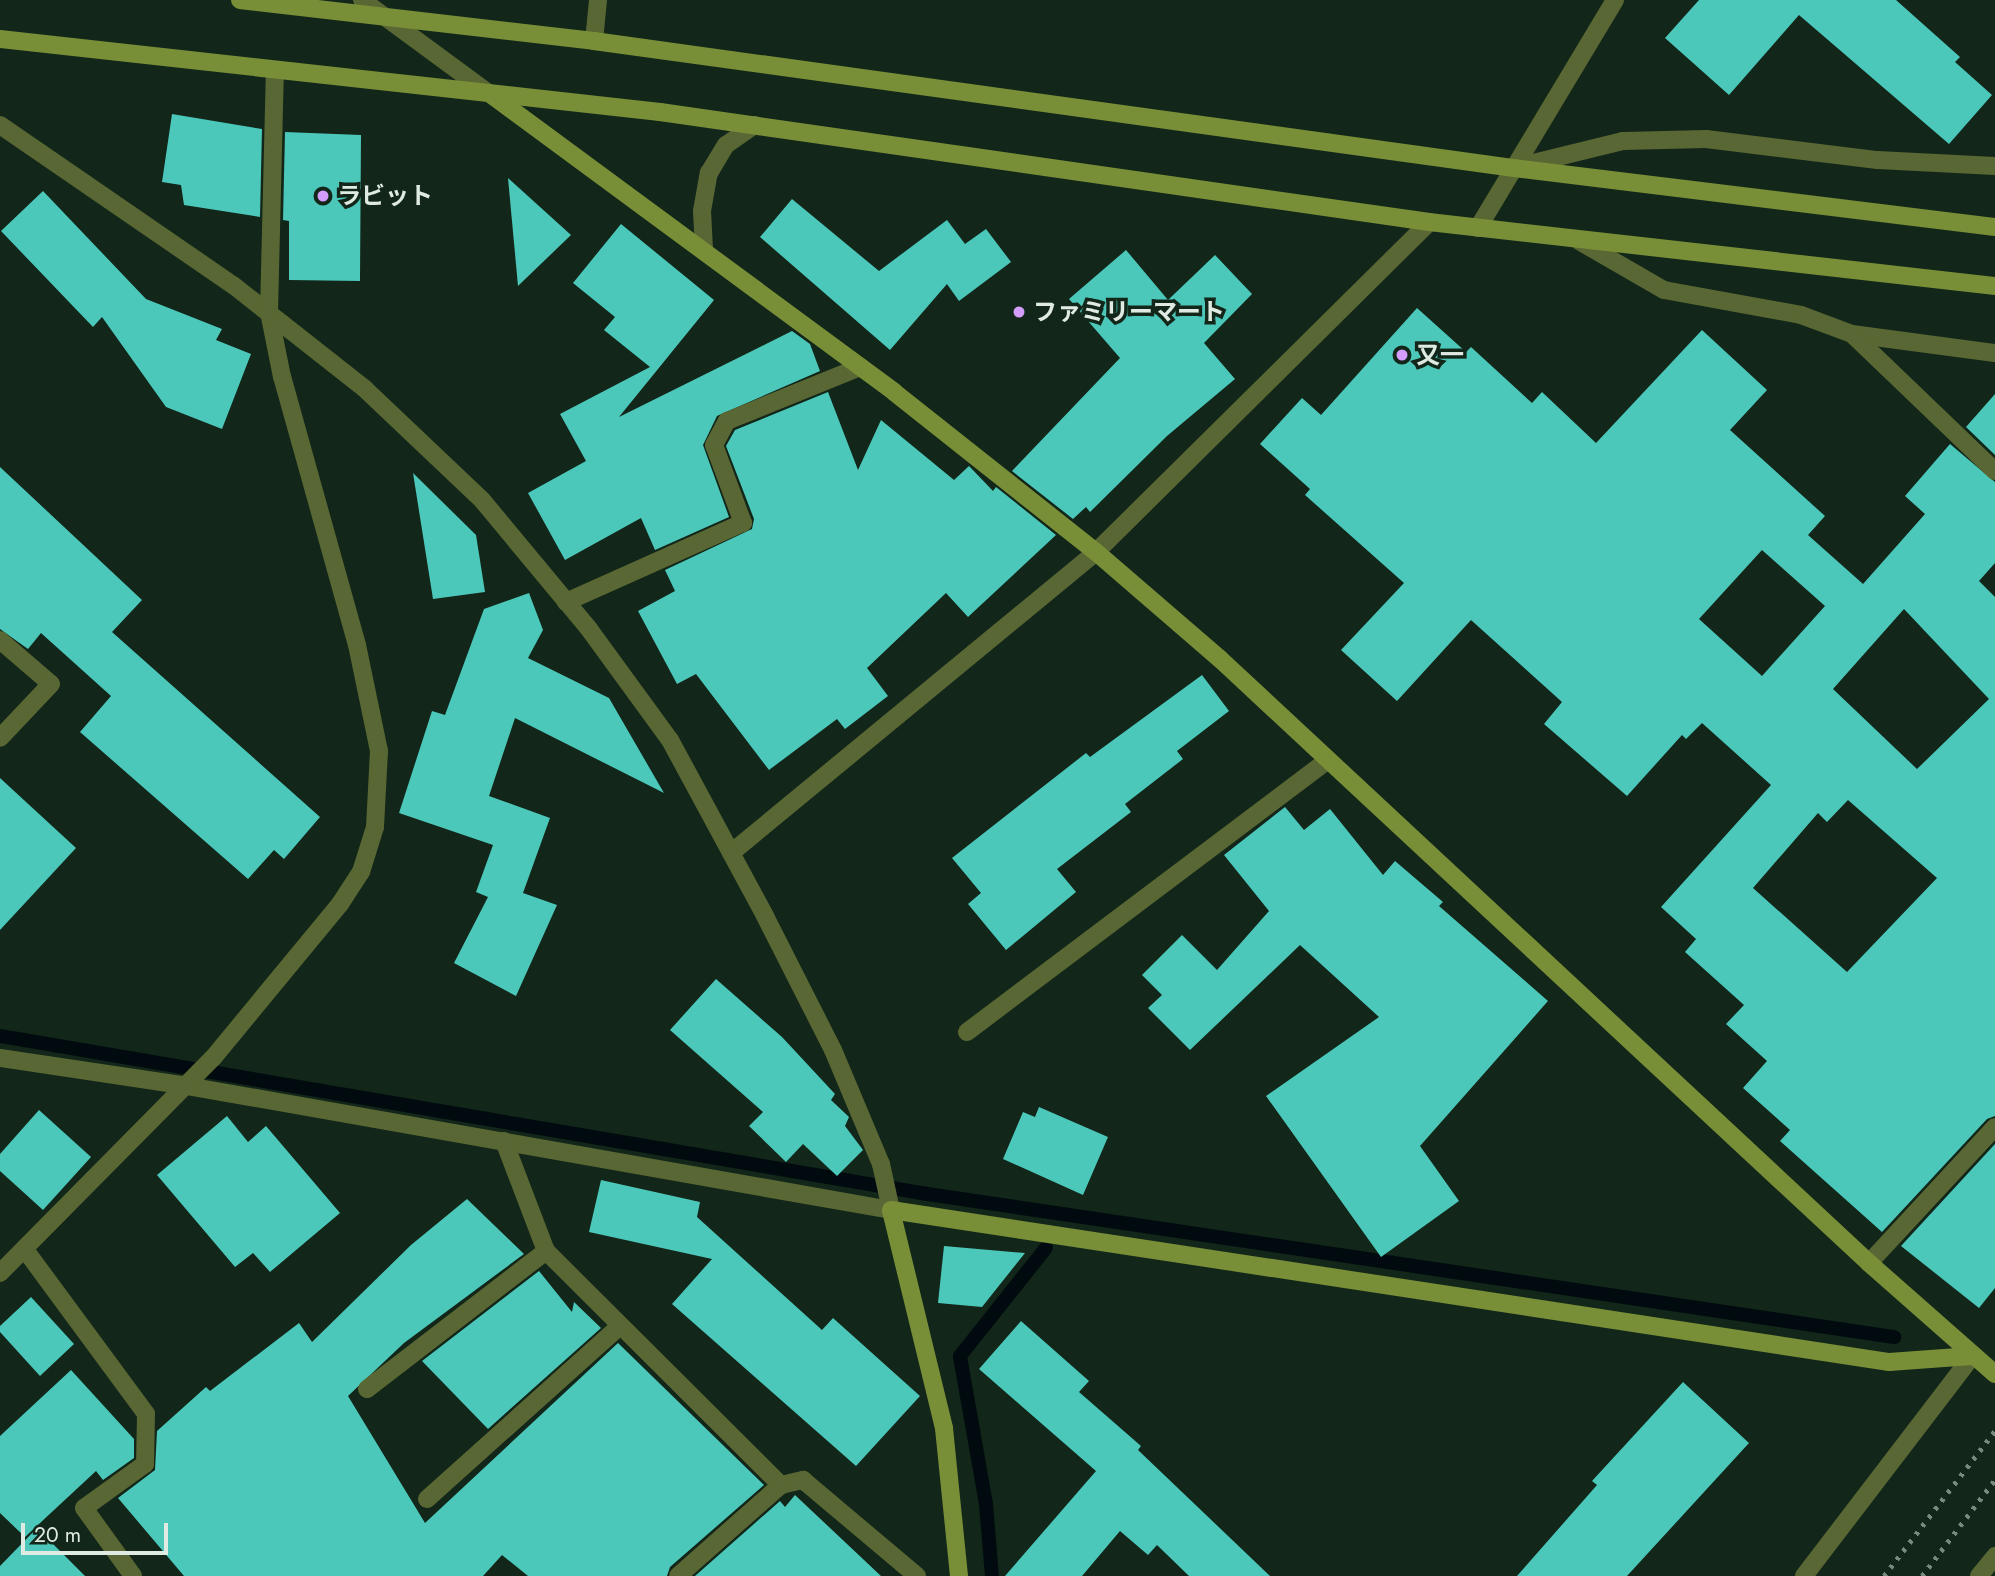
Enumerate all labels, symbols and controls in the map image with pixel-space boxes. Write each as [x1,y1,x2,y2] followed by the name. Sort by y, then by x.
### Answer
[337,182,433,210] place label: ラビット
[315,188,331,204] marker: ラビット
[1033,298,1225,326] place label: ファミリーマート
[1011,304,1027,320] marker: ファミリーマート
[1416,341,1464,369] place label: 又一
[1394,347,1410,363] marker: 又一
[24,1510,172,1554] scale bar
[34,1520,81,1550] text: 20 m

